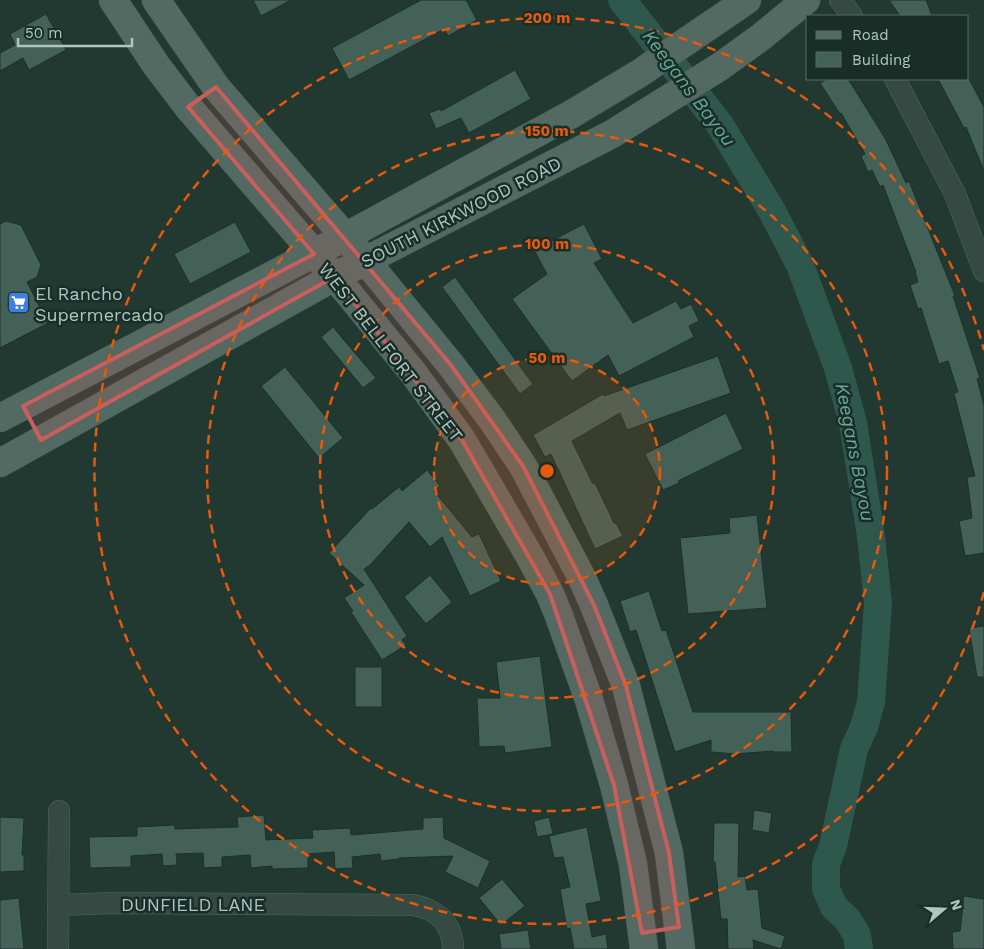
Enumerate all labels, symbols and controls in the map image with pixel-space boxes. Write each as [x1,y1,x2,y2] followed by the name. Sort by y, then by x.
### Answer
[524,9,570,27] text: 200 m
[18,15,131,47] scale bar
[806,15,969,80] legend
[25,24,62,42] text: 50 m
[638,25,740,151] water label: Keegans Bayou
[852,26,889,44] text: Road
[852,51,910,69] text: Building
[525,122,569,140] text: 150 m
[357,152,565,272] street label: SOUTH KIRKWOOD ROAD
[525,235,569,253] text: 100 m
[315,258,467,446] street label: WEST BELLFORT STREET
[35,283,164,325] place label: El Rancho Supermercado
[7,291,31,315] supermarket icon: El Rancho Supermercado
[529,349,565,367] text: 50 m
[830,381,880,523] water label: Keegans Bayou
[538,462,556,480] centre of rings
[919,884,969,934] north arrow
[121,894,265,915] street label: DUNFIELD LANE
[947,897,966,912] text: N

